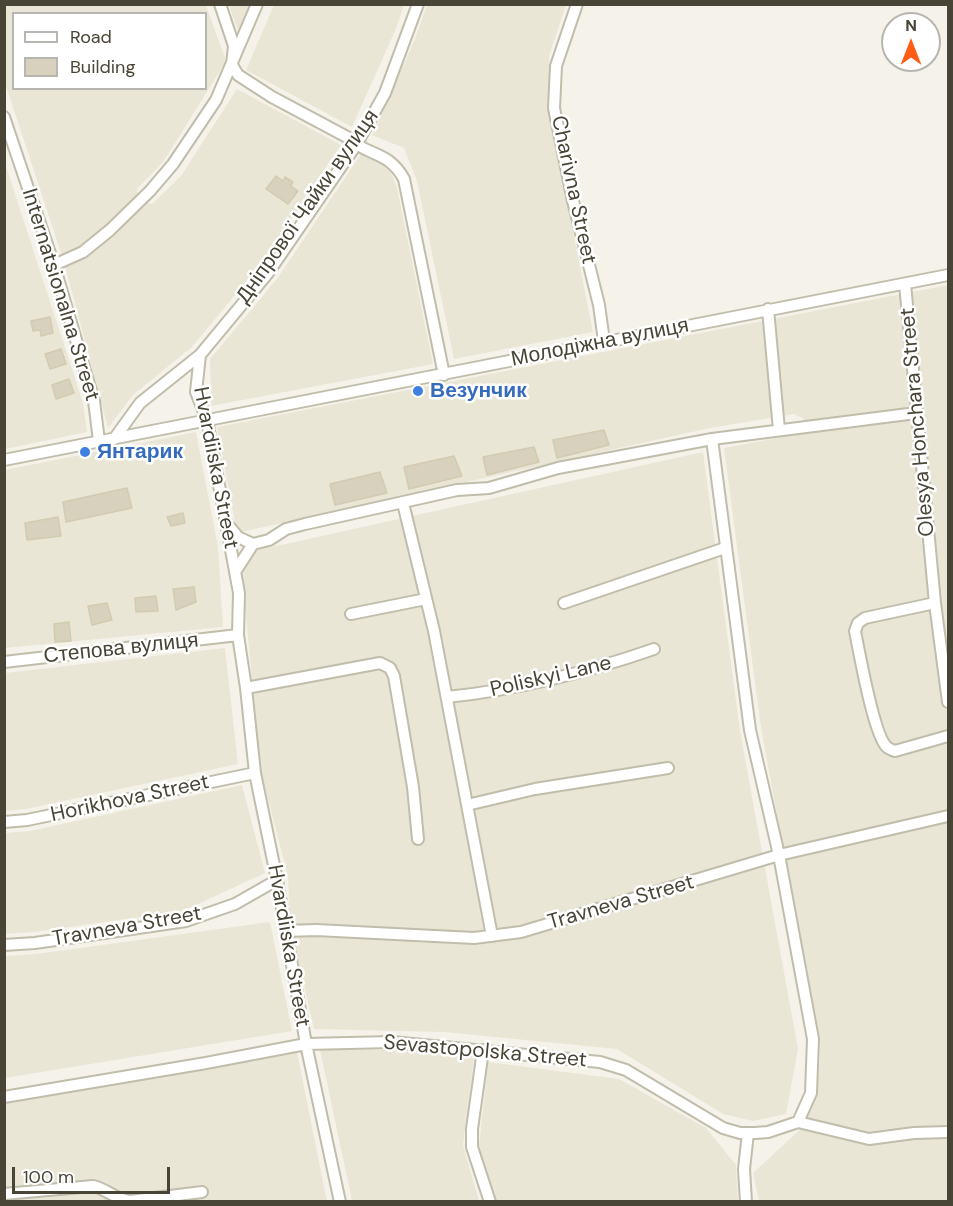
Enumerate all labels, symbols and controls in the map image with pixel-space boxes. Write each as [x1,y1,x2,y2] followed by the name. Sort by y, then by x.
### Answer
[12,12,207,90] legend
[881,12,941,72] north arrow
[905,15,917,36] text: N
[70,25,112,49] text: Road
[70,55,135,79] text: Building
[231,105,385,309] street label: Дніпрової Чайки вулиця
[545,114,601,266] street label: Charivna Street
[16,186,104,404] street label: Internatsionalna Street
[895,307,941,537] street label: Olesya Honchara Street
[509,313,691,373] street label: Молодіжна вулиця
[430,378,527,404] place label: Везунчик
[411,384,425,398] marker: Везунчик
[187,385,243,551] street label: Hvardiiska Street
[97,439,183,465] place label: Янтарик
[78,445,92,459] marker: Янтарик
[42,628,200,670] street label: Степова вулиця
[488,651,614,703] street label: Poliskyi Lane
[49,770,211,828] street label: Horikhova Street
[261,863,315,1029] street label: Hvardiiska Street
[545,870,697,936] street label: Travneva Street
[50,901,204,953] street label: Travneva Street
[382,1031,588,1073] street label: Sevastopolska Street
[15,1155,172,1193] scale bar
[23,1165,74,1189] text: 100 m

